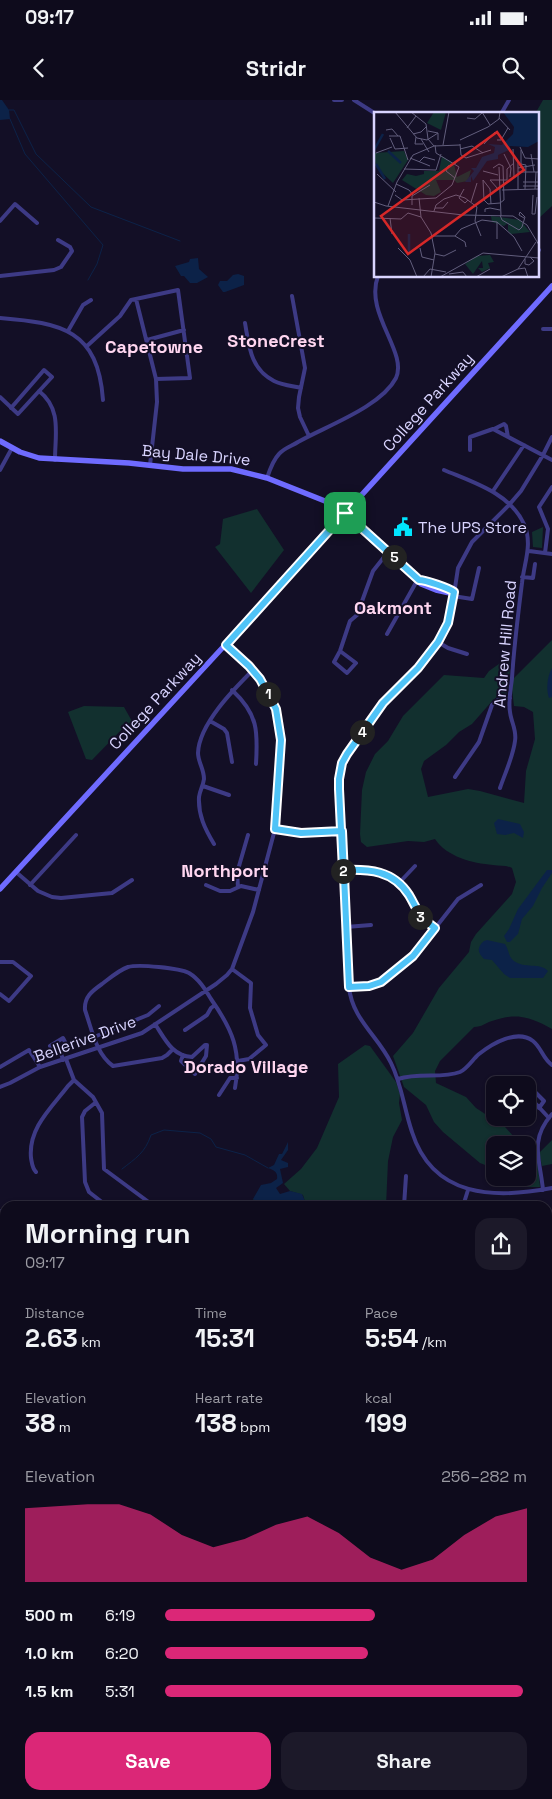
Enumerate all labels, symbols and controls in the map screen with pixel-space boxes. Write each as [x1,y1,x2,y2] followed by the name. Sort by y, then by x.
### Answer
[25,5,74,30] text: 09:17
[25,54,53,82] icon: back
[246,54,306,82] text: Stridr
[499,54,527,82] icon: search
[374,112,540,278] inset map
[227,329,325,352] district label: StoneCrest
[105,335,203,358] district label: Capetowne
[378,348,478,456] street label: College Parkway
[141,440,251,470] street label: Bay Dale Drive
[324,492,366,534] pin
[331,499,359,527] icon: arrive
[392,516,414,538] public building icon: The UPS Store
[418,517,527,538] place label: The UPS Store
[382,544,406,570] pin: 5
[390,548,399,566] text: 5
[489,579,521,709] street label: Andrew Hill Road
[354,596,432,619] district label: Oakmont
[104,648,206,754] street label: College Parkway
[256,682,280,706] pin: 1
[265,685,272,703] text: 1
[350,720,374,744] pin: 4
[358,723,367,741] text: 4
[330,858,356,884] pin: 2
[181,859,269,882] district label: Northport
[339,862,348,880] text: 2
[408,904,432,930] pin: 3
[416,908,425,926] text: 3
[31,1011,139,1067] street label: Bellerive Drive
[184,1055,308,1078] district label: Dorado Village
[486,1076,536,1186] map controls
[486,1076,536,1126] button: locate
[486,1136,536,1186] button: layers
[25,1215,190,1251] text: Morning run
[475,1218,527,1270] button: share
[25,1252,65,1273] text: 09:17
[25,1304,85,1322] text: Distance
[195,1304,227,1322] text: Time
[365,1304,398,1322] text: Pace
[25,1322,78,1354] text: 2.63
[195,1322,255,1354] text: 15:31
[365,1322,418,1354] text: 5:54
[78,1333,101,1351] text: km
[418,1333,447,1351] text: /km
[25,1389,86,1407] text: Elevation
[195,1389,263,1407] text: Heart rate
[365,1389,392,1407] text: kcal
[25,1407,55,1439] text: 38
[195,1407,237,1439] text: 138
[365,1407,407,1439] text: 199
[55,1418,71,1436] text: m
[237,1418,270,1436] text: bpm
[25,1466,95,1487] text: Elevation
[441,1466,527,1487] text: 256–282 m
[25,1605,73,1626] text: 500 m
[105,1605,135,1626] text: 6:19
[25,1643,74,1664] text: 1.0 km
[105,1643,139,1664] text: 6:20
[25,1681,73,1702] text: 1.5 km
[105,1681,135,1702] text: 5:31
[25,1732,271,1790] button: Save
[281,1732,527,1790] button: Share

